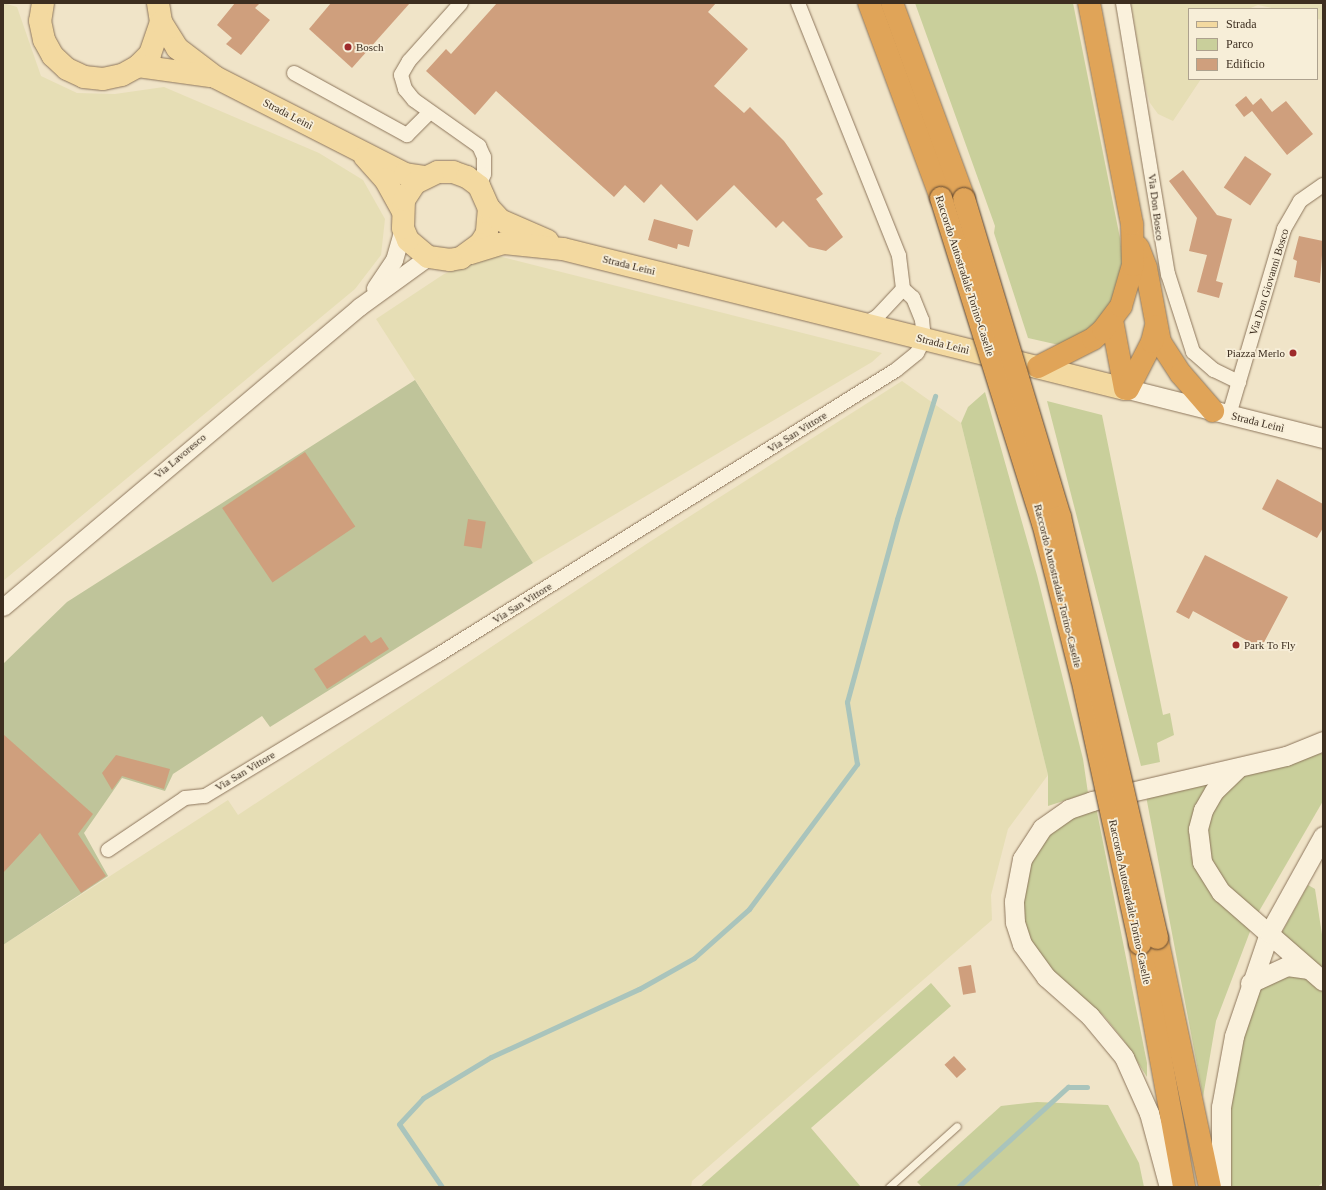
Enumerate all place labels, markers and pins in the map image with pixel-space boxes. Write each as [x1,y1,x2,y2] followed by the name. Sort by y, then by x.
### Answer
[356,40,384,54] place label: Bosch
[343,42,353,52] marker: Bosch
[1227,346,1285,360] place label: Piazza Merlo
[1288,348,1298,358] marker: Piazza Merlo
[1244,638,1296,652] place label: Park To Fly
[1231,640,1241,650] marker: Park To Fly

